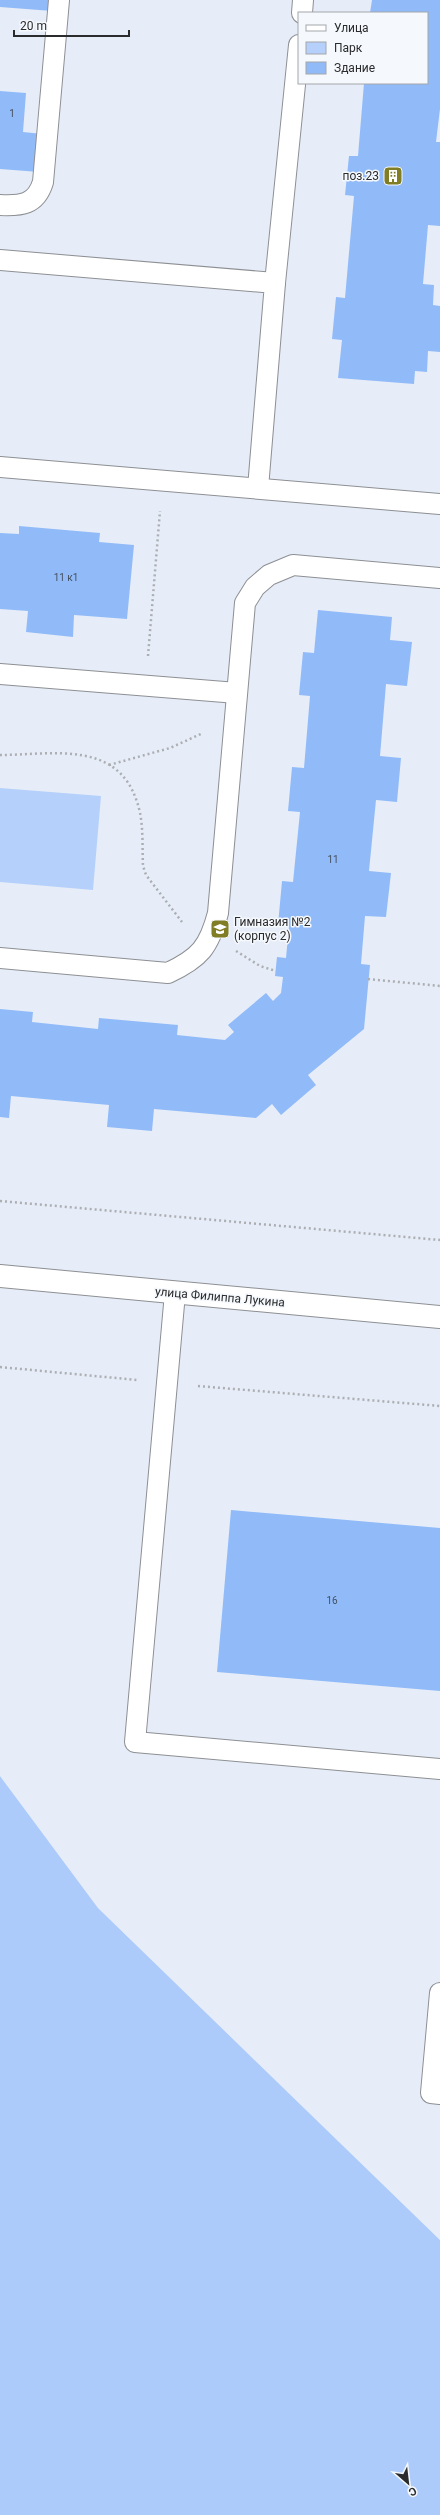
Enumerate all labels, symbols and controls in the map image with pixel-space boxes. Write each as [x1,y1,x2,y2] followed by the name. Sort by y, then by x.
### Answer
[14,12,129,38] scale bar
[298,12,428,84] legend
[20,19,47,33] text: 20 m
[334,21,369,35] text: Улица
[334,41,363,55] text: Парк
[334,61,375,75] text: Здание
[9,108,15,119] house number: 1
[382,165,404,187] building icon: поз.23
[342,169,379,183] place label: поз.23
[54,572,78,583] house number: 11 к1
[327,854,339,865] house number: 11
[234,915,311,943] place label: Гимназия №2 (корпус 2)
[209,918,231,940] school or university icon: Гимназия №2 (корпус 2)
[154,1284,286,1310] street label: улица Филиппа Лукина
[326,1595,338,1606] house number: 16
[388,2463,428,2503] north arrow
[406,2484,419,2499] text: С

